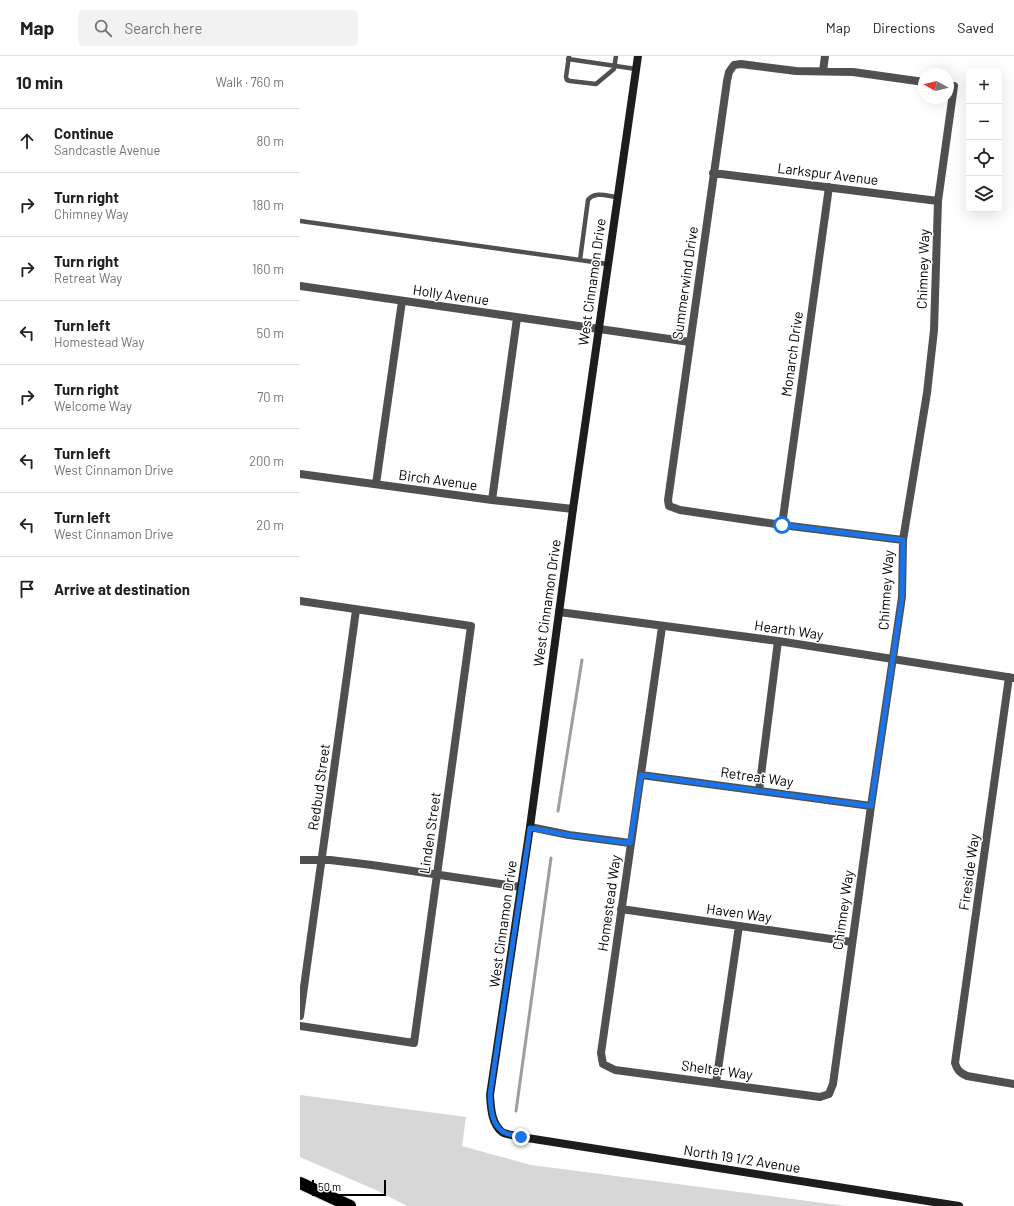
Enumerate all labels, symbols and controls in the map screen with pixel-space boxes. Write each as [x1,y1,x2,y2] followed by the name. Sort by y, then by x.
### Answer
[78,10,358,46] search box
[20,16,54,39] text: Map
[92,17,114,39] icon: search
[124,19,202,37] text: Search here
[826,19,851,36] text: Map
[873,19,935,36] text: Directions
[957,19,994,36] text: Saved
[918,68,954,104] north arrow
[966,68,1002,212] map controls
[966,68,1002,104] button: +
[16,72,63,92] text: 10 min
[216,74,284,90] text: Walk · 760 m
[966,104,1002,140] button: −
[54,124,114,142] text: Continue
[16,130,38,152] icon: ahead
[257,133,284,149] text: 80 m
[966,140,1002,176] button: locate
[54,142,160,158] text: Sandcastle Avenue
[777,159,879,188] street label: Larkspur Avenue
[966,176,1002,212] button: layers
[54,188,119,206] text: Turn right
[16,194,38,216] icon: right
[252,197,284,213] text: 180 m
[54,206,129,222] text: Chimney Way
[574,217,609,347] street label: West Cinnamon Drive
[668,225,701,341] street label: Summerwind Drive
[913,228,932,309] street label: Chimney Way
[54,252,119,270] text: Turn right
[16,258,38,280] icon: right
[252,261,284,277] text: 160 m
[54,270,122,286] text: Retreat Way
[412,281,490,308] street label: Holly Avenue
[777,310,806,398] street label: Monarch Drive
[54,316,110,334] text: Turn left
[16,322,38,344] icon: left
[257,325,284,341] text: 50 m
[54,334,144,350] text: Homestead Way
[54,380,119,398] text: Turn right
[16,386,38,408] icon: right
[257,389,284,405] text: 70 m
[54,398,132,414] text: Welcome Way
[54,444,110,462] text: Turn left
[16,450,38,472] icon: left
[249,453,284,469] text: 200 m
[54,462,173,478] text: West Cinnamon Drive
[398,466,479,493] street label: Birch Avenue
[54,508,110,526] text: Turn left
[16,514,38,536] icon: left
[773,516,791,534] route start
[256,517,284,533] text: 20 m
[54,526,173,542] text: West Cinnamon Drive
[529,538,564,668] street label: West Cinnamon Drive
[874,549,897,631] street label: Chimney Way
[16,578,38,600] icon: arrive
[54,580,190,598] text: Arrive at destination
[753,616,825,643] street label: Hearth Way
[304,742,333,831] street label: Redbud Street
[719,763,795,790] street label: Retreat Way
[415,791,444,875] street label: Linden Street
[955,832,982,911] street label: Fireside Way
[593,853,624,952] street label: Homestead Way
[485,859,520,989] street label: West Cinnamon Drive
[828,868,857,951] street label: Chimney Way
[705,900,773,926] street label: Haven Way
[680,1056,754,1083] street label: Shelter Way
[512,1128,530,1146] route end
[682,1141,802,1176] street label: North 19 1/2 Avenue
[312,1178,386,1197] scale bar
[318,1180,341,1193] text: 50 m

